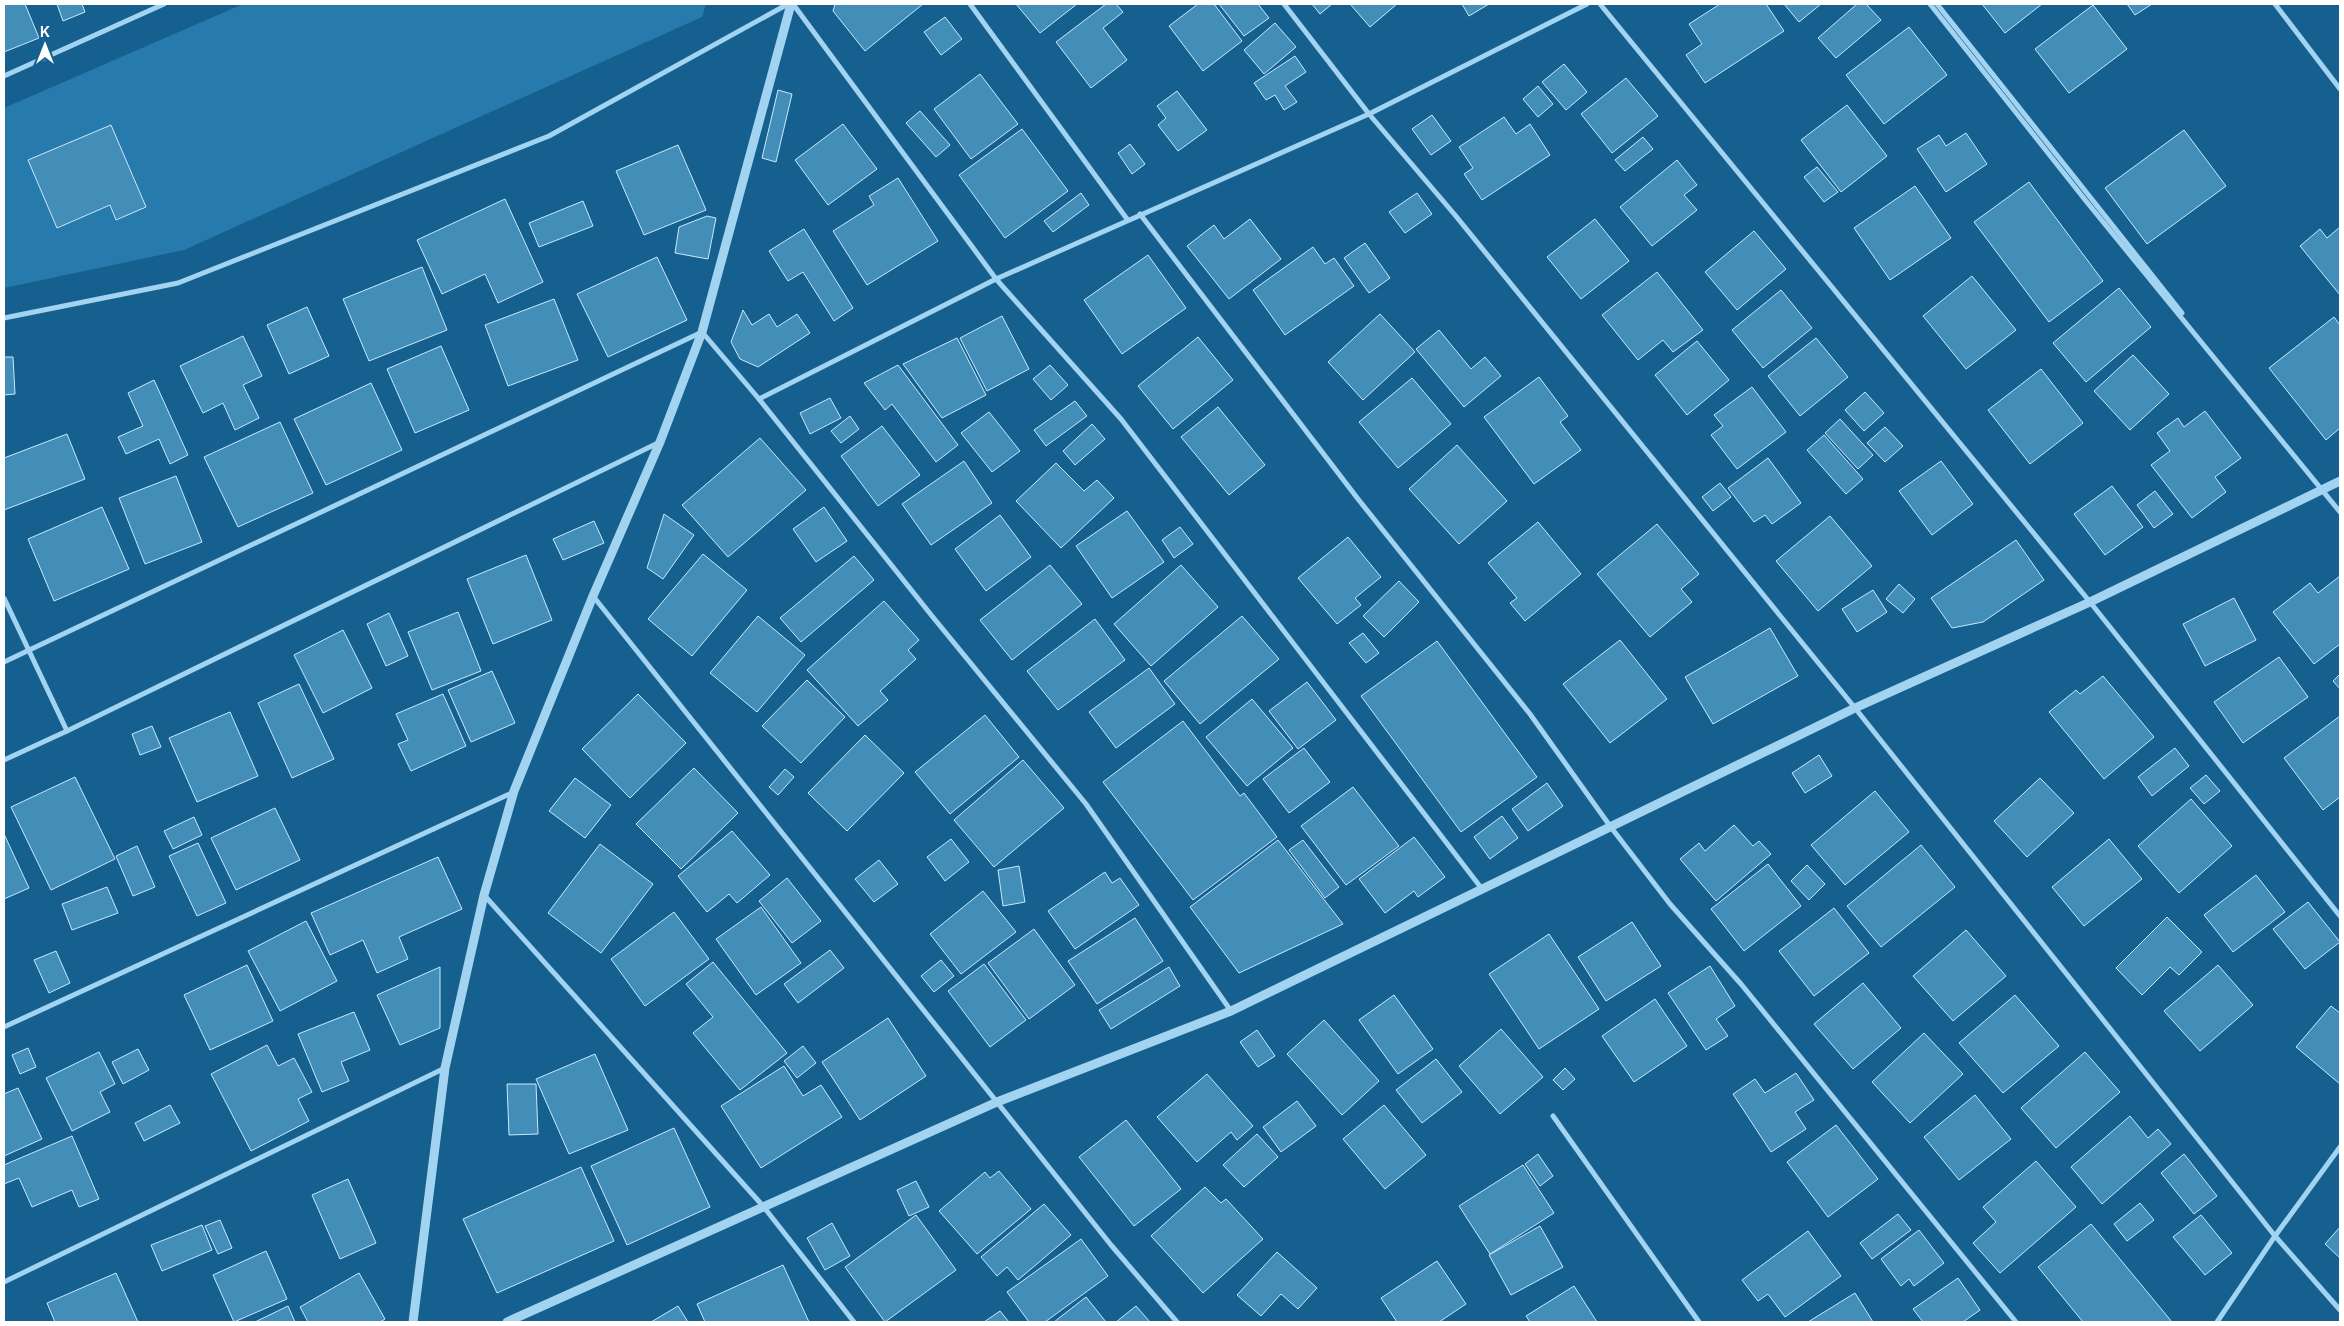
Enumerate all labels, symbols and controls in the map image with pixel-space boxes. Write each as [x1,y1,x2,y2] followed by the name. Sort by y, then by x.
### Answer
[20,20,70,70] north arrow
[40,23,50,40] text: K

